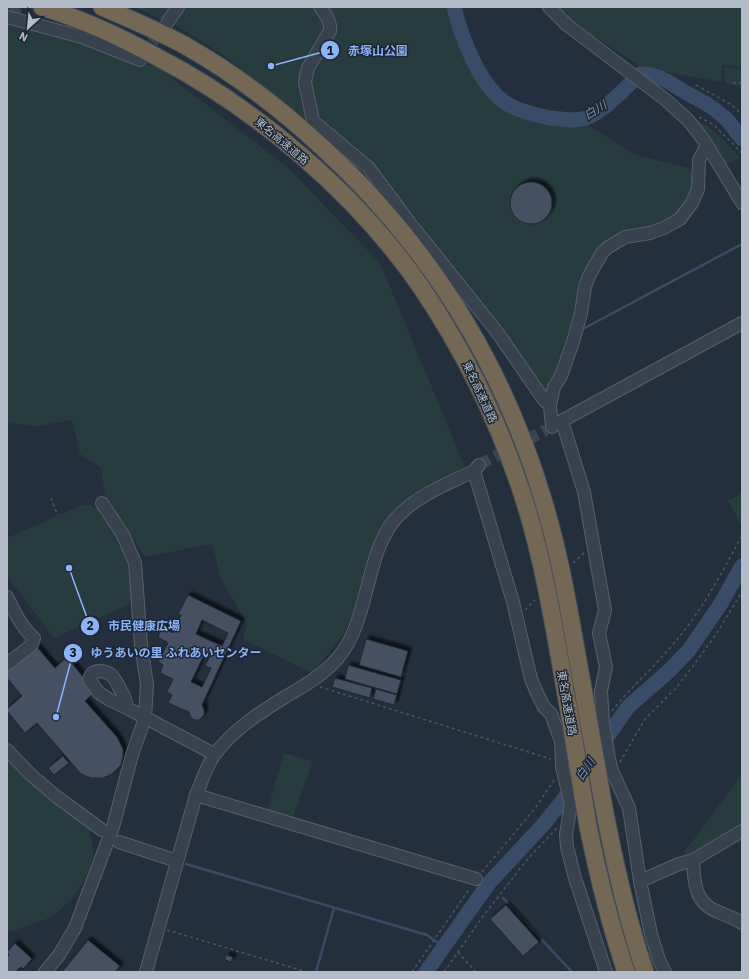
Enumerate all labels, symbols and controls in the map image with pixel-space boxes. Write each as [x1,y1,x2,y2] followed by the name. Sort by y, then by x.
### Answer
[8,8,48,48] north arrow
[17,29,30,45] text: N
[320,38,416,62] callout: 赤塚山公園
[326,43,334,58] text: 1
[348,43,408,58] text: 赤塚山公園
[581,96,611,123] water label: 白川
[252,114,312,168] street label: 東名高速道路
[460,359,500,425] street label: 東名高速道路
[80,614,188,638] callout: 市民健康広場
[86,618,94,633] text: 2
[108,618,180,633] text: 市民健康広場
[63,641,270,665] callout: ゆうあいの里 ふれあいセンター
[69,645,77,660] text: 3
[91,645,261,660] text: ゆうあいの里 ふれあいセンター
[554,669,580,737] street label: 東名高速道路
[572,753,599,783] water label: 白川

